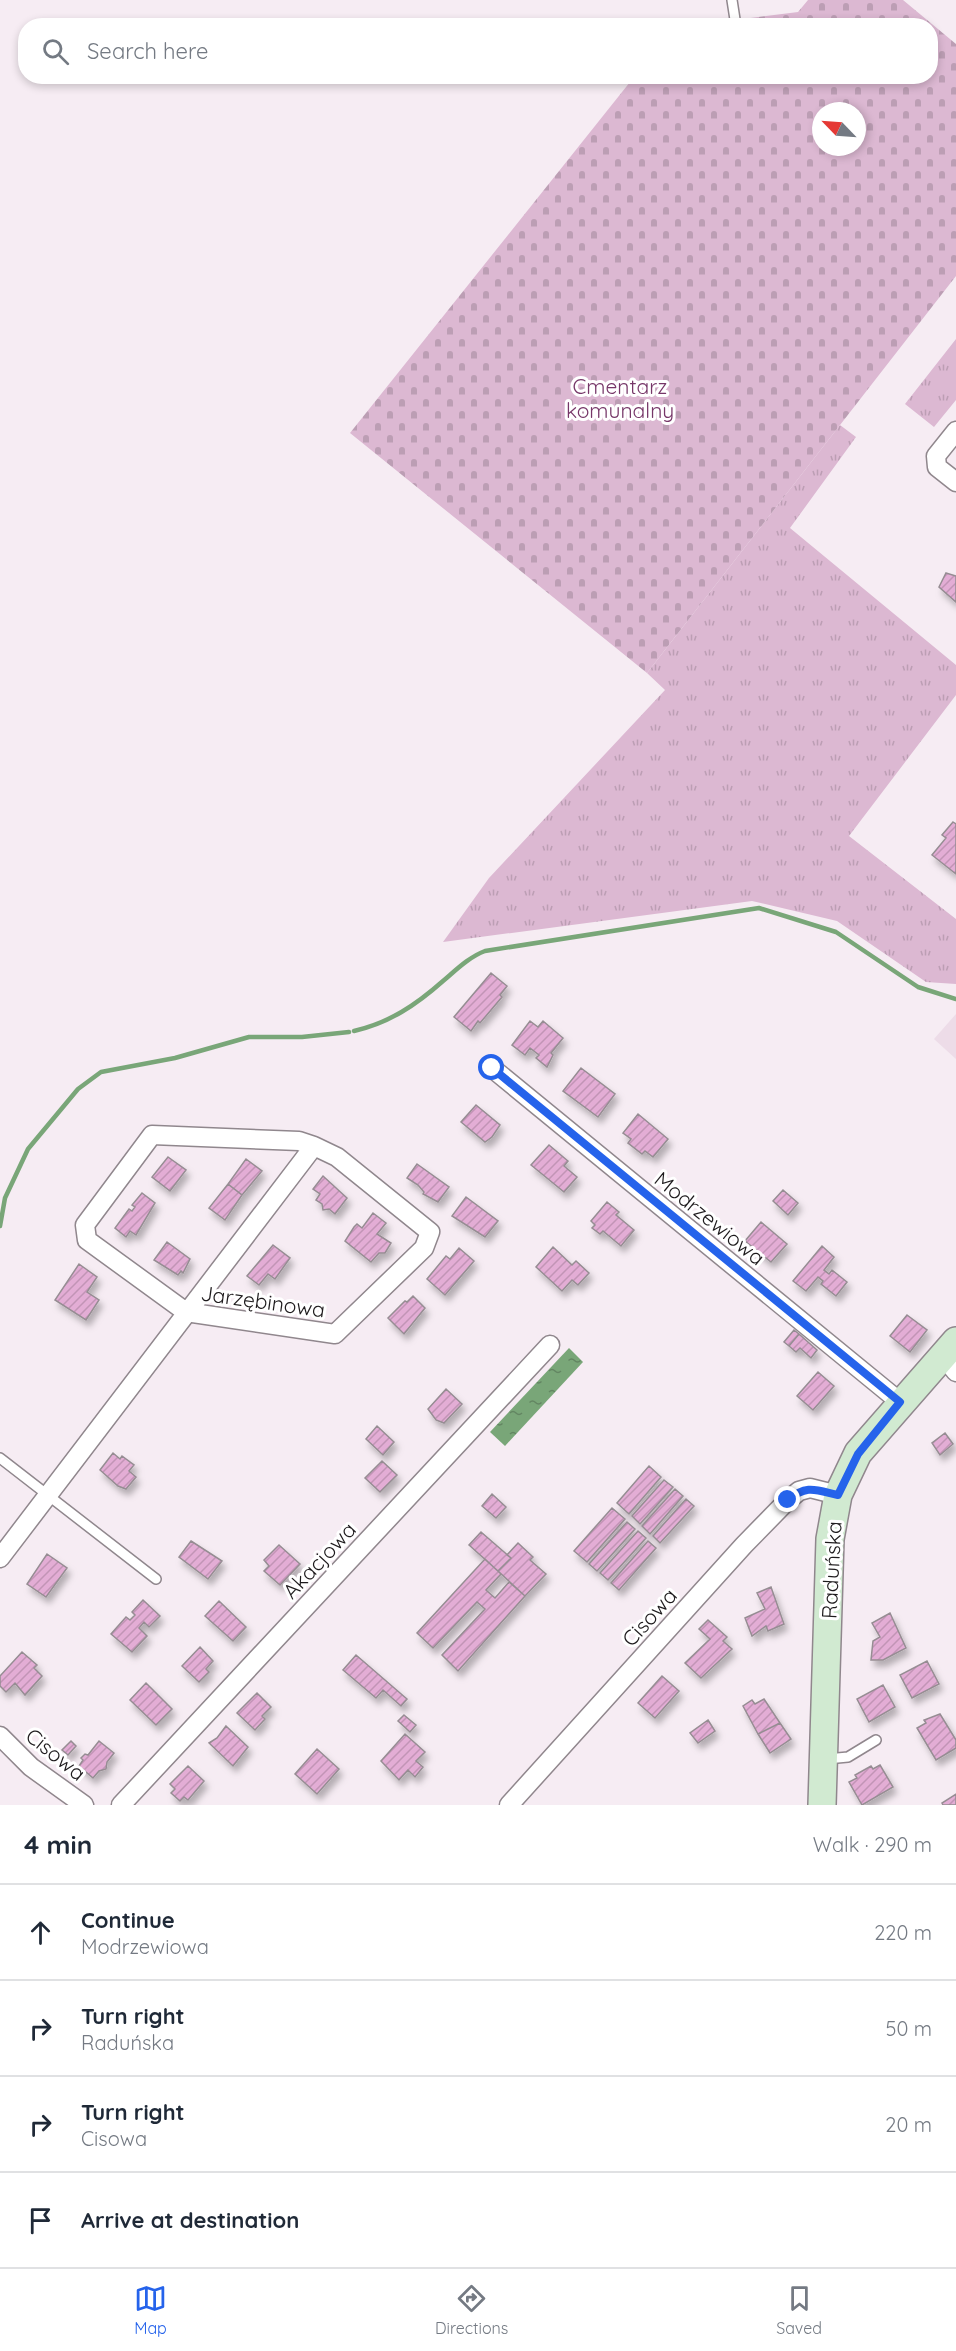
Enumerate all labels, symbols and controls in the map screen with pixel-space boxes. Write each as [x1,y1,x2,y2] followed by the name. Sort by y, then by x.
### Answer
[18,18,938,84] search box
[39,35,72,68] icon: search
[87,37,208,65] text: Search here
[812,102,866,156] north arrow
[566,373,674,423] park label: Cmentarz komunalny
[478,1054,504,1080] route start
[650,1166,770,1270] street label: Modrzewiowa
[199,1279,327,1323] street label: Jarzębinowa
[774,1486,800,1512] route end
[277,1516,361,1604] street label: Akacjowa
[815,1521,847,1619] street label: Raduńska
[616,1583,682,1651] street label: Cisowa
[21,1722,91,1786] street label: Cisowa
[24,1828,92,1861] text: 4 min
[813,1832,932,1857] text: Walk · 290 m
[81,1906,175,1934] text: Continue
[24,1916,57,1949] icon: ahead
[874,1920,932,1945] text: 220 m
[81,1934,209,1959] text: Modrzewiowa
[81,2002,185,2030] text: Turn right
[24,2012,57,2045] icon: right
[886,2016,932,2041] text: 50 m
[81,2030,174,2055] text: Raduńska
[81,2098,185,2126] text: Turn right
[24,2108,57,2141] icon: right
[885,2112,932,2137] text: 20 m
[81,2126,147,2151] text: Cisowa
[24,2204,57,2237] icon: arrive
[81,2206,299,2234] text: Arrive at destination
[134,2282,167,2338] tab: Map
[435,2282,508,2338] tab: Directions
[776,2282,822,2338] tab: Saved

